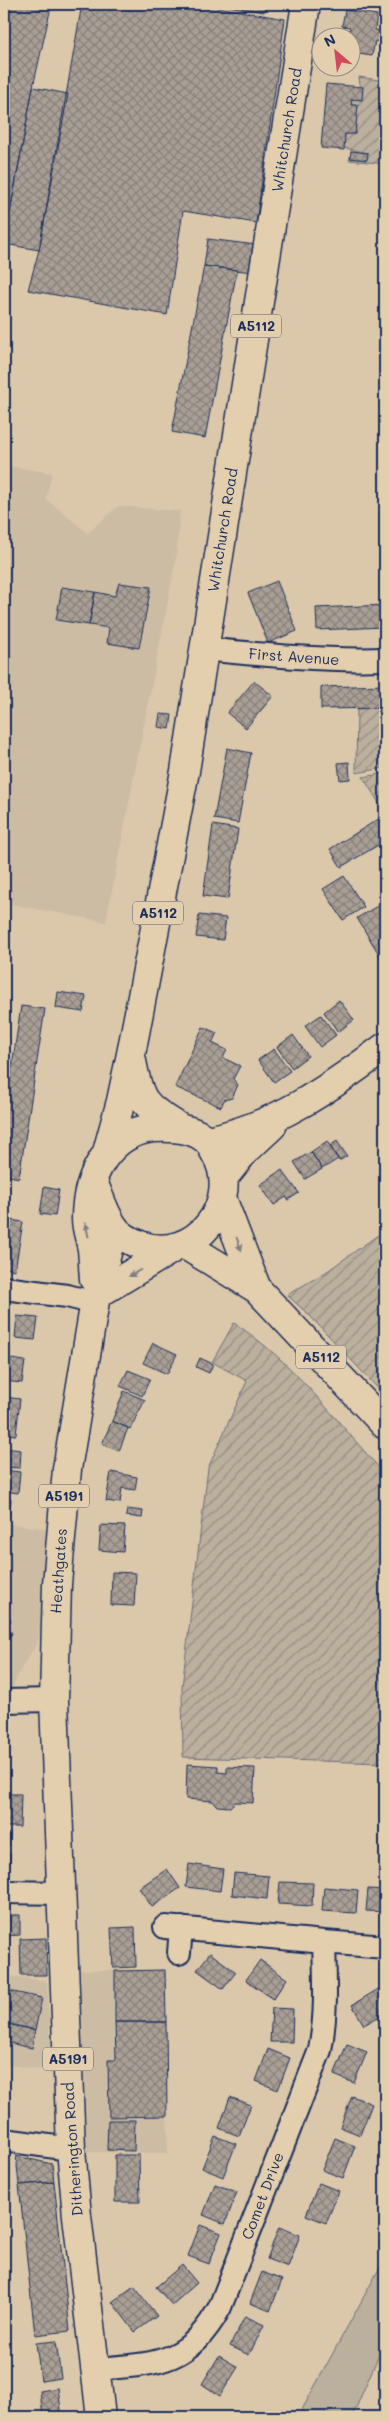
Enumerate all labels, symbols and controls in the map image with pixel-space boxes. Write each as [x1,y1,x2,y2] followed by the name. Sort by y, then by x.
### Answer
[312,28,362,78] north arrow
[321,29,339,51] text: N
[266,66,306,193] street label: Whitchurch Road
[231,314,281,338] road number: A5112
[202,466,242,593] street label: Whitchurch Road
[248,643,340,669] street label: First Avenue
[133,901,183,924] road number: A5112
[83,1221,91,1237] one-way arrow
[236,1236,243,1251] one-way arrow
[127,1269,142,1277] one-way arrow
[296,1345,346,1368] road number: A5112
[39,1484,89,1508] road number: A5191
[45,1528,71,1614] street label: Heathgates
[43,2048,93,2070] road number: A5191
[57,2081,87,2217] street label: Ditherington Road
[236,2149,288,2242] street label: Comet Drive

